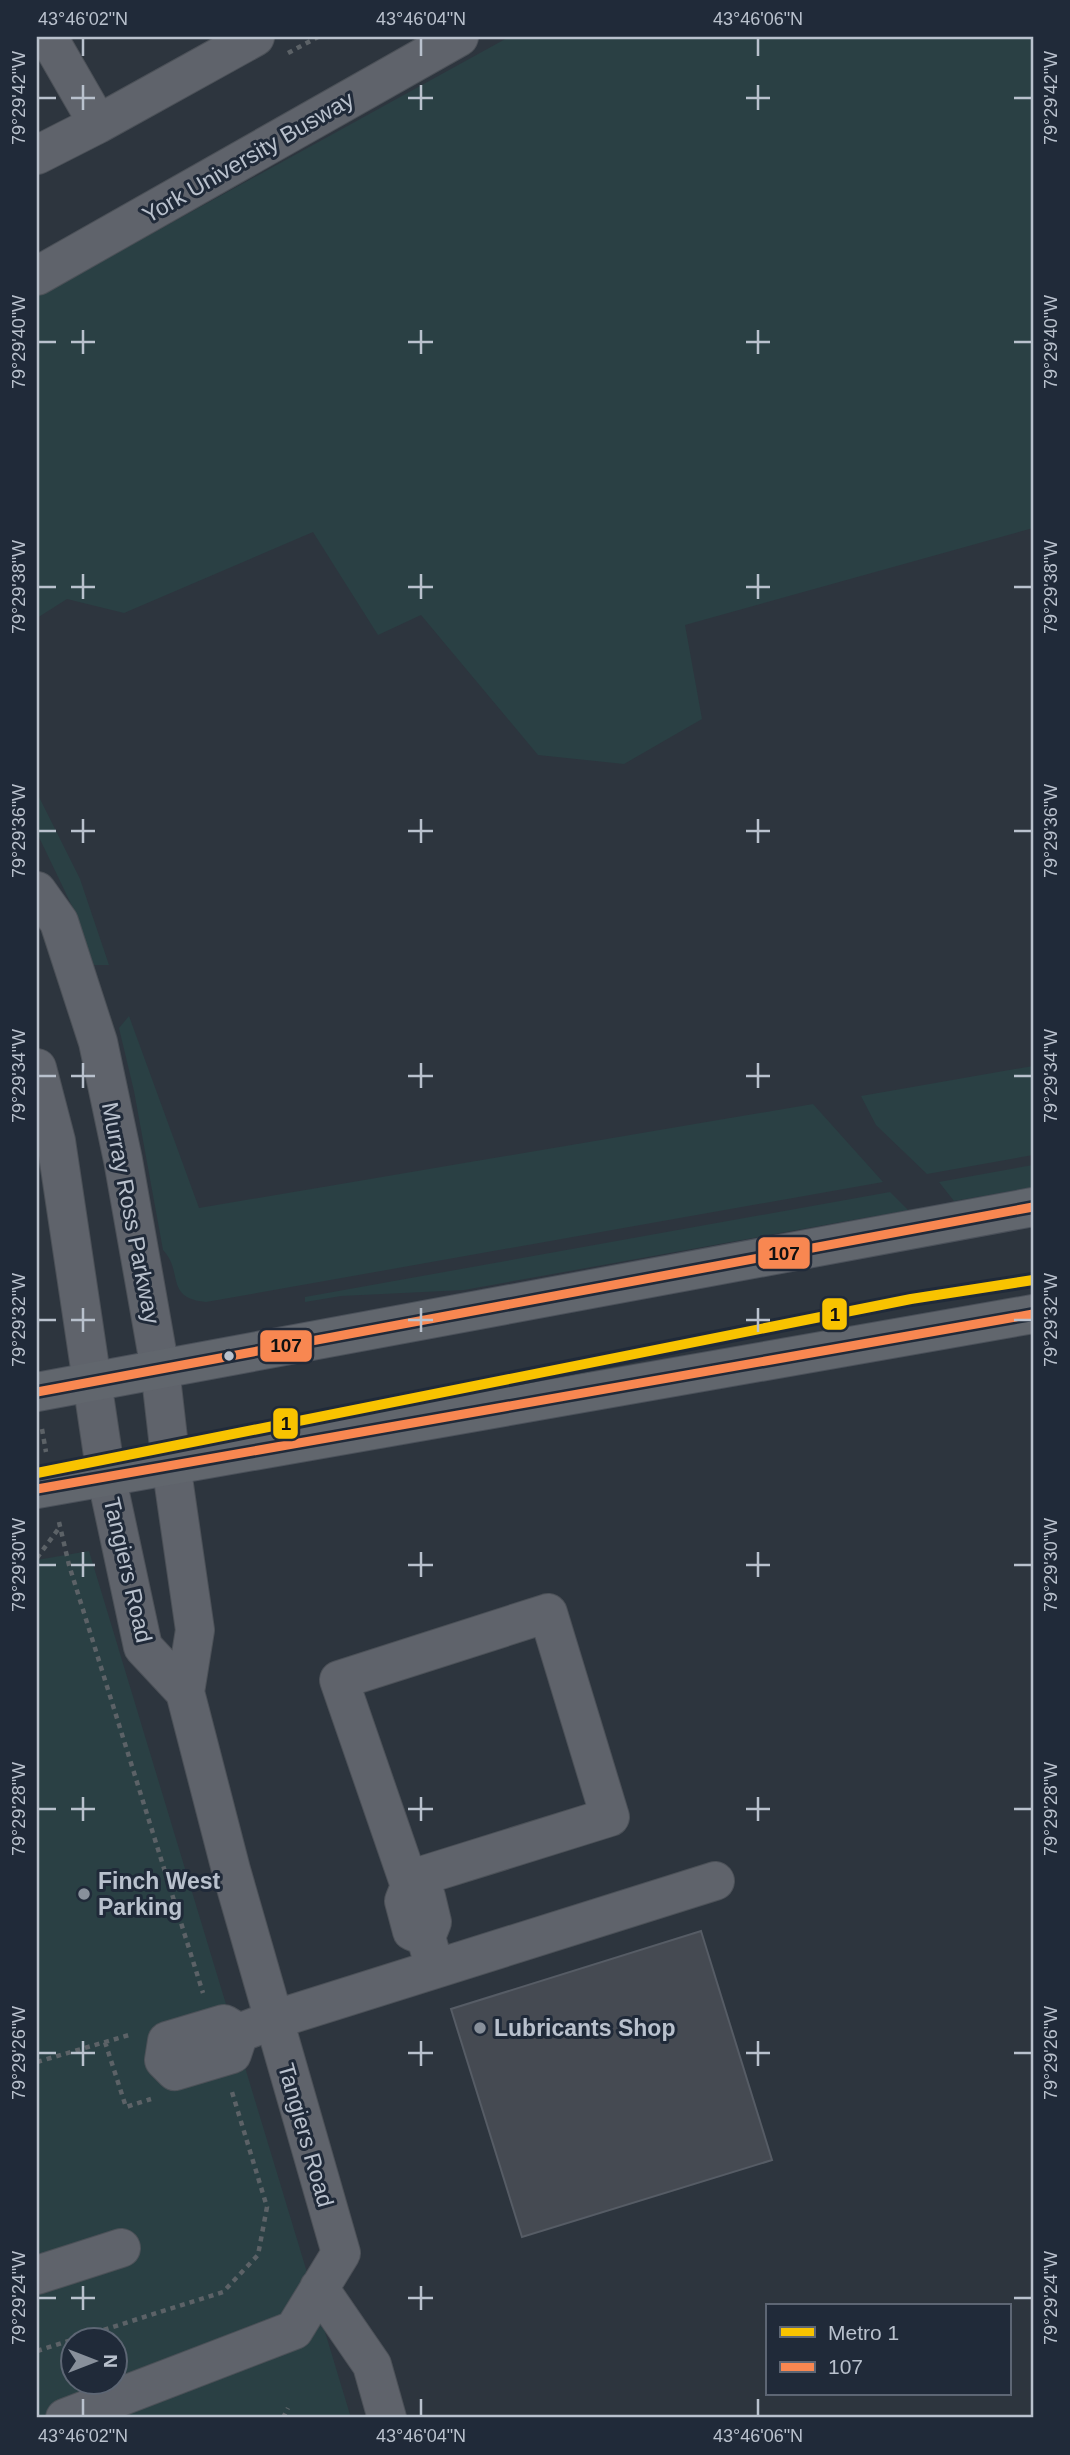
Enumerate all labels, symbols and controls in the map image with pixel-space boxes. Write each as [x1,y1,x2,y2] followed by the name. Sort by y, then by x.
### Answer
[38,9,128,29] text: 43°46'02"N
[376,9,466,29] text: 43°46'04"N
[713,9,803,29] text: 43°46'06"N
[9,51,29,145] text: 79°29'42"W
[1041,51,1061,145] text: 79°29'42"W
[138,86,359,228] street label: York University Busway
[9,295,29,389] text: 79°29'40"W
[1041,295,1061,389] text: 79°29'40"W
[9,540,29,634] text: 79°29'38"W
[1041,540,1061,634] text: 79°29'38"W
[9,784,29,878] text: 79°29'36"W
[1041,784,1061,878] text: 79°29'36"W
[9,1029,29,1123] text: 79°29'34"W
[1041,1029,1061,1123] text: 79°29'34"W
[97,1100,165,1326] street label: Murray Ross Parkway
[757,1236,811,1270] line badge: 107
[768,1243,800,1264] text: 107
[9,1273,29,1367] text: 79°29'32"W
[1041,1273,1061,1367] text: 79°29'32"W
[821,1297,848,1331] line badge: 1
[830,1304,841,1325] text: 1
[259,1329,313,1363] line badge: 107
[270,1335,302,1356] text: 107
[222,1349,236,1363] unlabelled marker
[272,1407,299,1440] line badge: 1
[281,1413,292,1434] text: 1
[99,1495,157,1645] street label: Tangiers Road
[9,1518,29,1612] text: 79°29'30"W
[1041,1518,1061,1612] text: 79°29'30"W
[9,1762,29,1856] text: 79°29'28"W
[1041,1762,1061,1856] text: 79°29'28"W
[98,1868,221,1920] place label: Finch West Parking
[76,1886,92,1902] marker: Finch West Parking
[9,2006,29,2100] text: 79°29'26"W
[1041,2006,1061,2100] text: 79°29'26"W
[494,2015,675,2041] place label: Lubricants Shop
[472,2020,488,2036] marker: Lubricants Shop
[273,2060,339,2210] street label: Tangiers Road
[9,2251,29,2345] text: 79°29'24"W
[1041,2251,1061,2345] text: 79°29'24"W
[766,2304,1010,2396] legend
[828,2321,899,2344] text: Metro 1
[60,2326,130,2396] north arrow
[100,2354,121,2368] text: N
[828,2355,863,2378] text: 107
[38,2426,128,2446] text: 43°46'02"N
[376,2426,466,2446] text: 43°46'04"N
[713,2426,803,2446] text: 43°46'06"N

